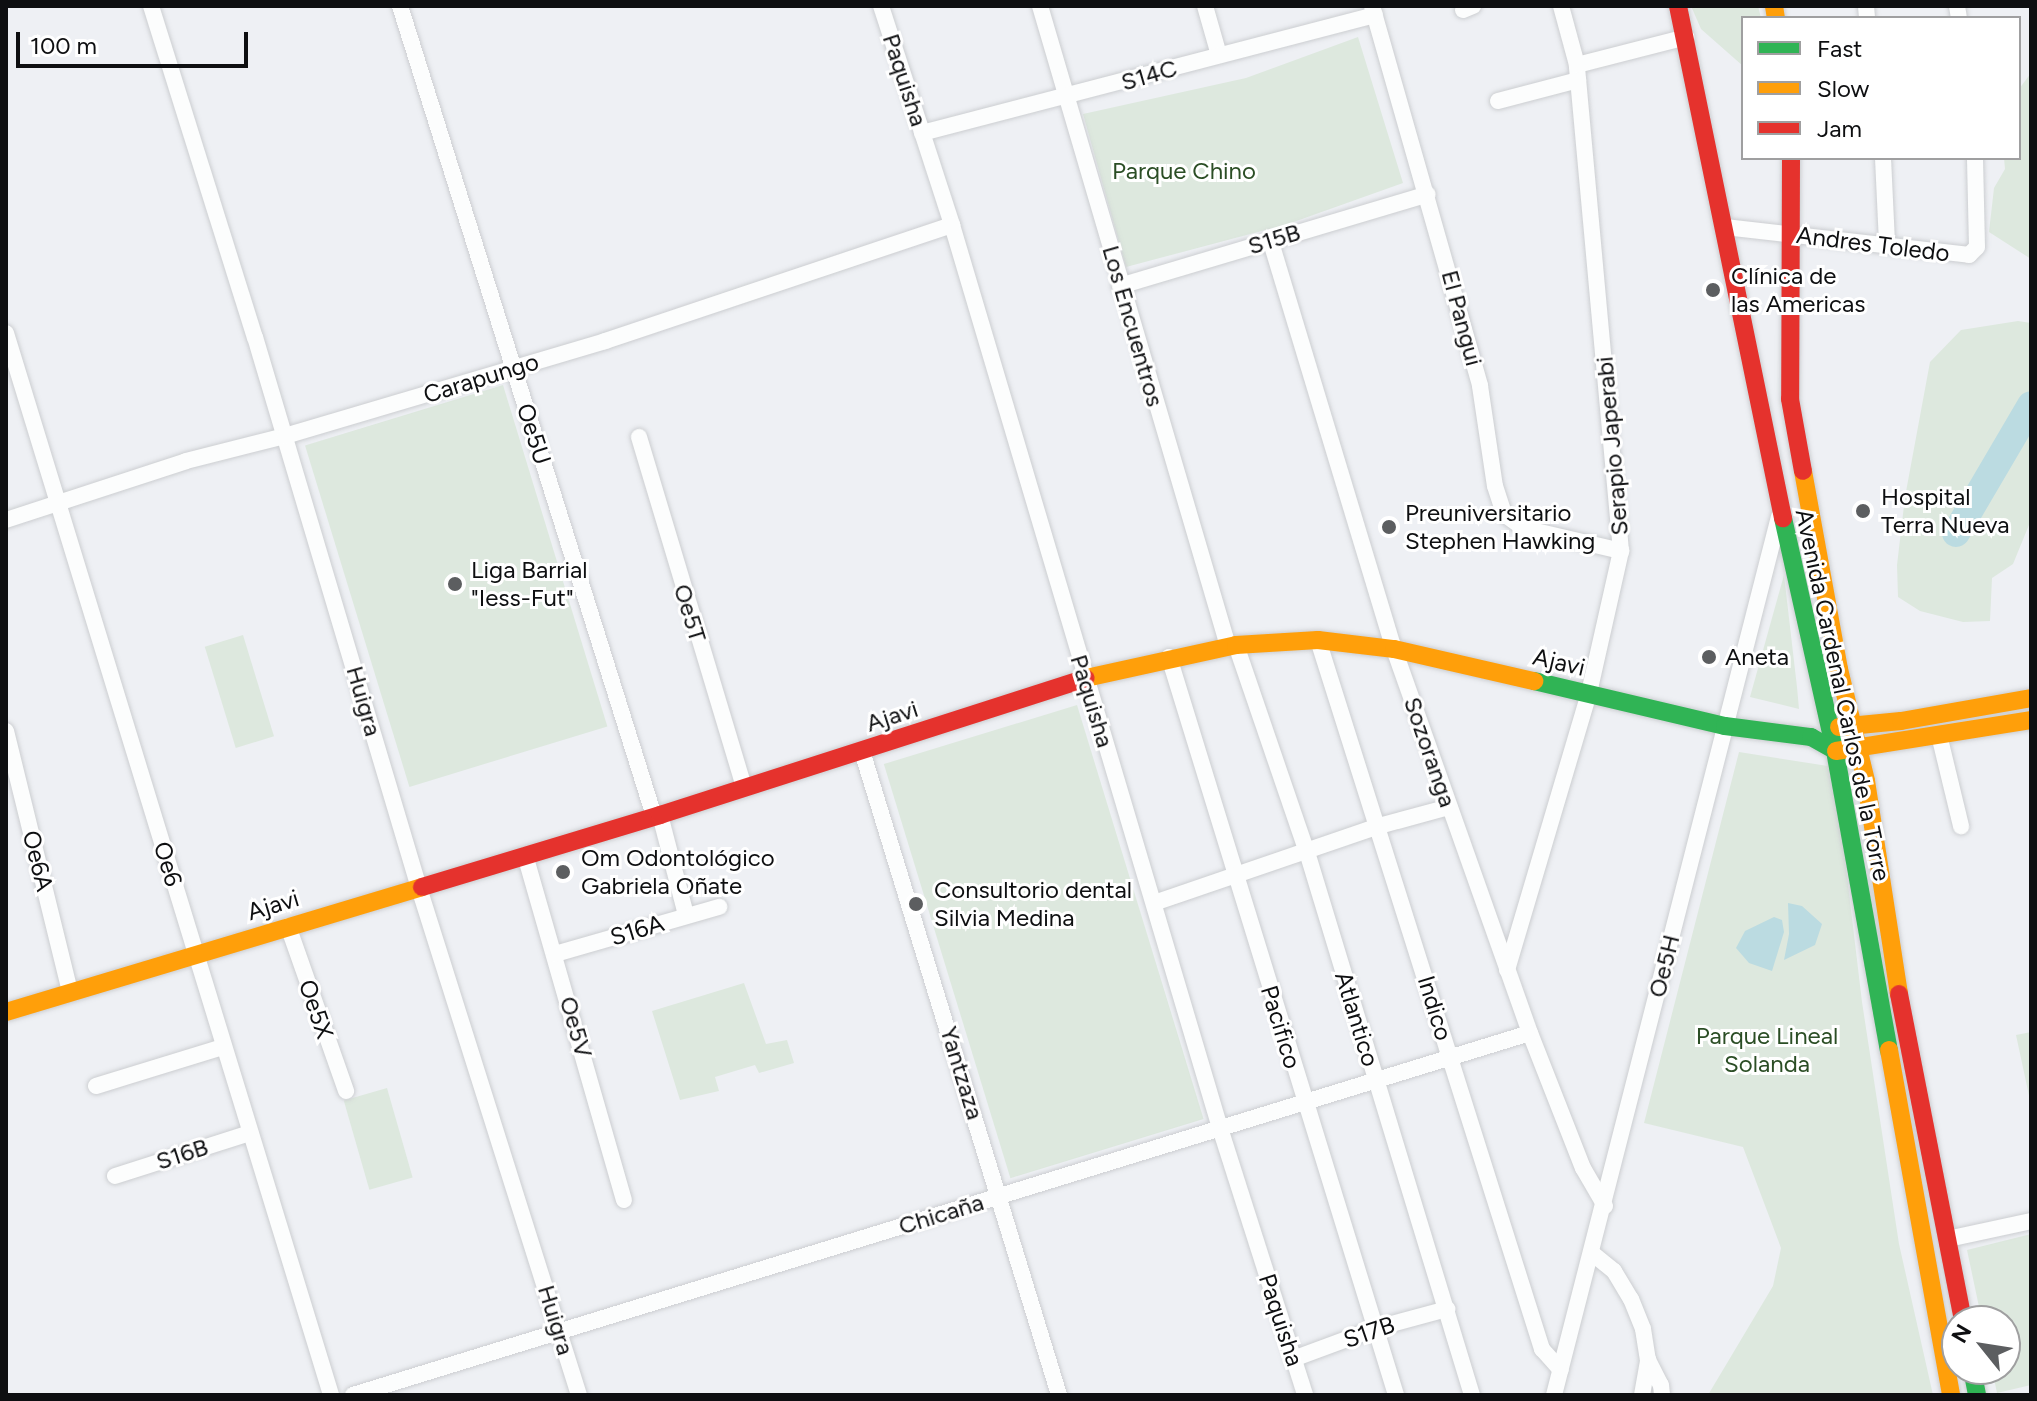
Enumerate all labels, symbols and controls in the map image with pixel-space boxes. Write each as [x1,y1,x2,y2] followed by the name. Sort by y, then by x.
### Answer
[20,16,252,66] scale bar
[1741,16,2021,160] legend
[877,30,933,130] street label: Paquisha
[30,31,97,60] text: 100 m
[1817,34,1862,63] text: Fast
[1118,53,1180,97] street label: S14C
[1817,74,1869,103] text: Slow
[1817,114,1862,143] text: Jam
[1112,157,1256,185] park label: Parque Chino
[1244,217,1304,261] street label: S15B
[1795,220,1951,268] street label: Andres Toledo
[1096,242,1170,410] street label: Los Encuentros
[1731,262,1865,318] place label: Clínica de las Americas
[1435,267,1489,369] street label: El Pangui
[1702,279,1724,301] marker: Clínica de las Americas
[420,347,542,409] street label: Carapungo
[1590,355,1634,537] street label: Serapio Japerabi
[511,400,557,468] street label: Oe5U
[1881,483,2009,539] place label: Hospital Terra Nueva
[1405,499,1595,555] place label: Preuniversitario Stephen Hawking
[1852,500,1874,522] marker: Hospital Terra Nueva
[1789,506,1897,884] street label: Avenida Cardenal Carlos de la Torre
[1380,518,1398,536] marker: Preuniversitario Stephen Hawking
[471,556,588,612] place label: Liga Barrial "Iess-Fut"
[446,575,464,593] marker: Liga Barrial "Iess-Fut"
[668,581,712,645] street label: Oe5T
[1530,642,1588,682] street label: Ajavi
[1725,643,1789,671] place label: Aneta
[1700,648,1718,666] marker: Aneta
[1064,651,1120,751] street label: Paquisha
[340,663,388,739] street label: Huigra
[1398,693,1462,811] street label: Sozoranga
[862,694,922,738] street label: Ajavi
[17,828,59,894] street label: Oe6A
[148,838,188,890] street label: Oe6
[581,844,775,900] place label: Om Odontológico Gabriela Oñate
[552,861,574,883] marker: Om Odontológico Gabriela Oñate
[934,876,1132,932] place label: Consultorio dental Silvia Medina
[244,884,302,926] street label: Ajavi
[905,893,927,915] marker: Consultorio dental Silvia Medina
[607,908,667,952] street label: S16A
[1642,932,1686,1000] street label: Oe5H
[1329,968,1385,1070] street label: Atlantico
[1412,972,1458,1044] street label: Indico
[293,976,339,1042] street label: Oe5X
[1255,982,1307,1072] street label: Pacifico
[554,993,598,1061] street label: Oe5V
[1696,1022,1838,1078] park label: Parque Lineal Solanda
[934,1023,990,1123] street label: Yantzaza
[152,1132,212,1176] street label: S16B
[895,1187,987,1241] street label: Chicaña
[1253,1270,1309,1370] street label: Paquisha
[532,1282,580,1358] street label: Huigra
[1941,1305,2021,1385] north arrow
[1340,1310,1398,1354] street label: S17B
[1946,1320,1977,1348] text: N

